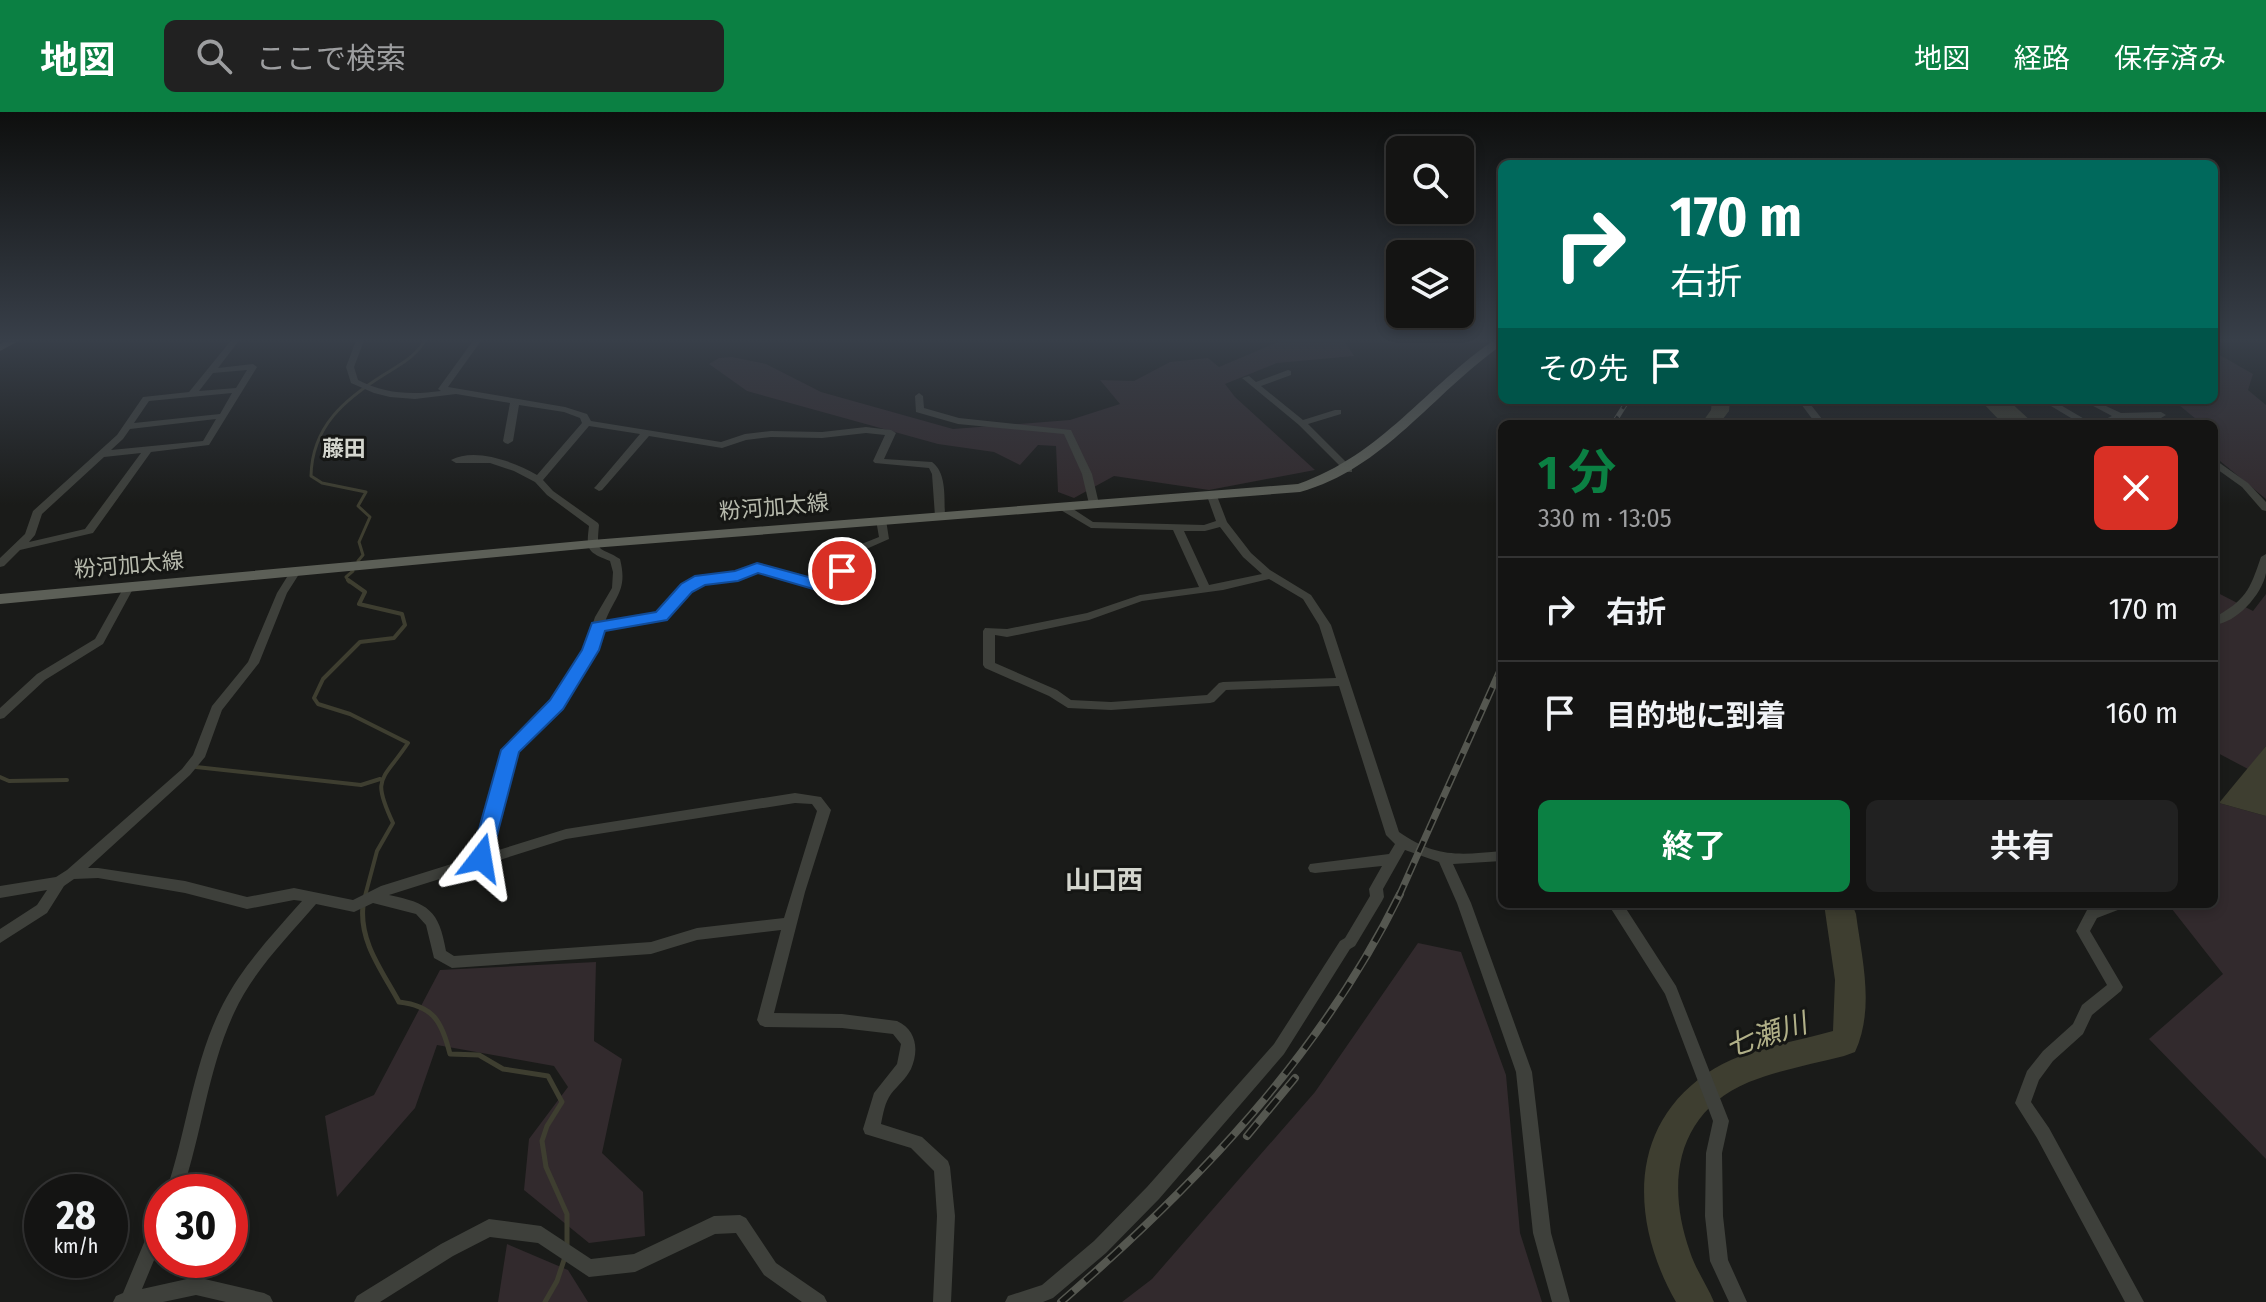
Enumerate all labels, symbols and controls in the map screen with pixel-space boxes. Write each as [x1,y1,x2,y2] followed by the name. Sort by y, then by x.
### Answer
[164,20,724,92] search box
[192,34,236,78] icon: search
[40,37,116,83] text: 地図
[256,41,406,77] text: ここで検索
[1914,42,1970,75] text: 地図
[2014,42,2070,75] text: 経路
[2114,42,2226,75] text: 保存済み
[1386,136,1474,328] map controls
[1386,136,1474,224] button: search
[1670,184,1802,251] text: 170 m
[1538,192,1642,296] icon: right
[1386,240,1474,328] button: layers
[1670,260,1742,304] text: 右折
[1644,344,1688,388] icon: arrive
[1538,351,1628,387] text: その先
[322,435,366,462] district label: 藤田
[1538,444,1616,502] text: 1 分
[2094,446,2178,530] button: close
[718,489,830,525] street label: 粉河加太線
[1538,503,1672,534] text: 330 m · 13:05
[808,537,876,605] pin
[73,547,185,583] street label: 粉河加太線
[820,549,864,593] icon: arrive
[1538,587,1582,631] icon: right
[2109,591,2178,627] text: 170 m
[1606,594,1666,630] text: 右折
[1538,691,1582,735] icon: arrive
[2106,695,2178,731] text: 160 m
[1606,698,1786,734] text: 目的地に到着
[1538,800,1850,892] button: 終了
[1866,800,2178,892] button: 共有
[439,816,523,900] position arrow
[1065,865,1143,896] district label: 山口西
[1721,1005,1814,1064] water label: 七瀬川
[144,1174,248,1278] speed limit sign: 30
[56,1192,96,1240] text: 28
[54,1234,98,1258] text: km/h

